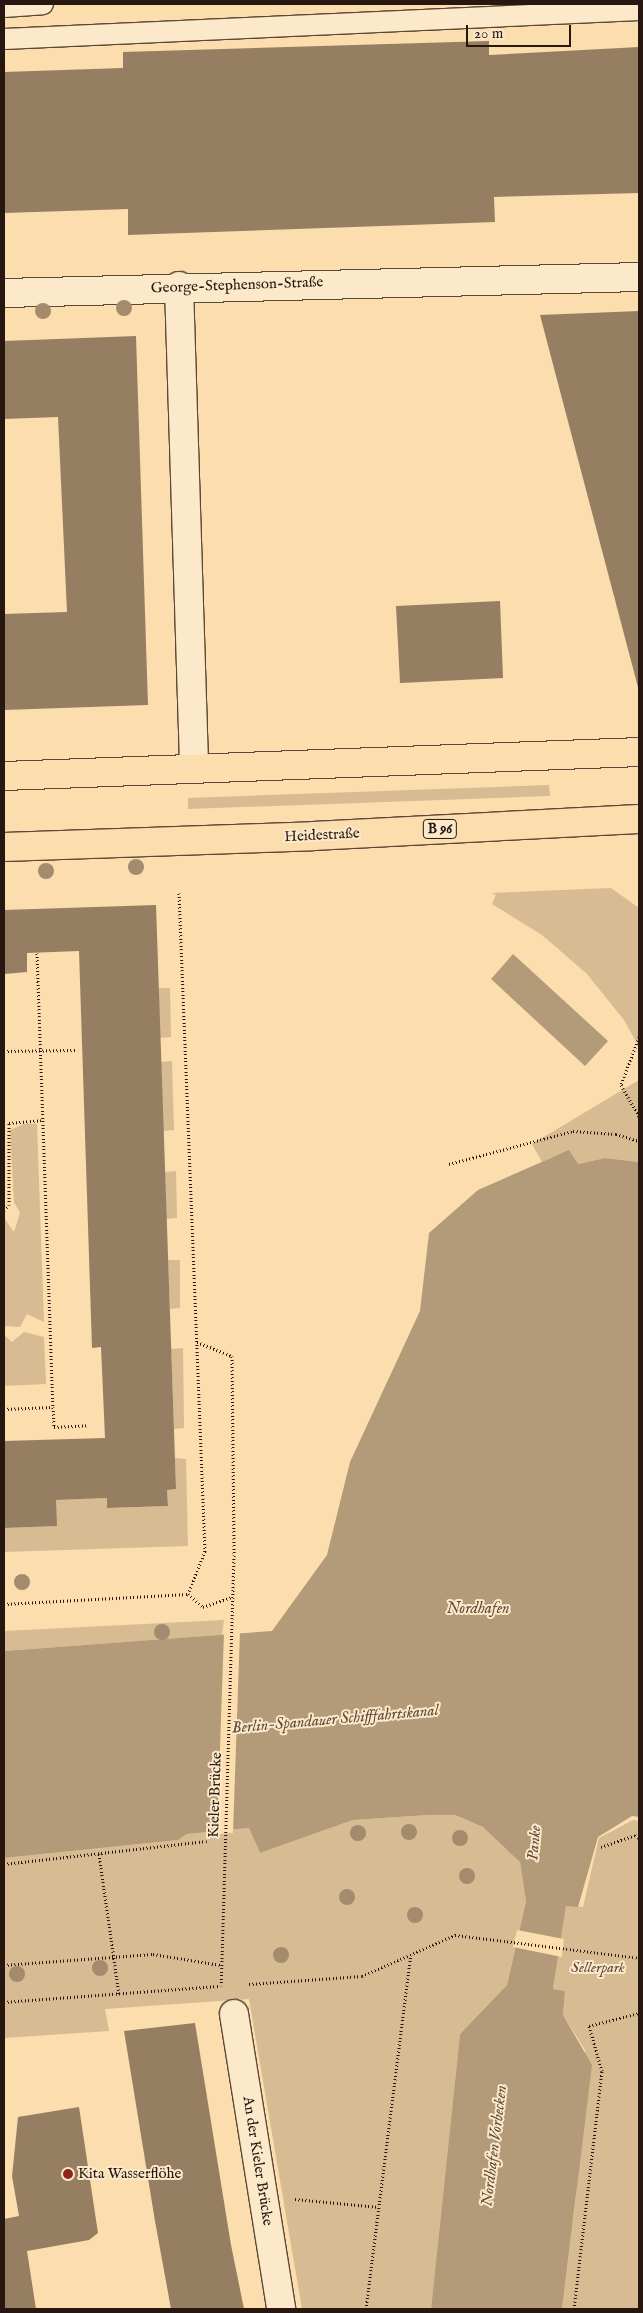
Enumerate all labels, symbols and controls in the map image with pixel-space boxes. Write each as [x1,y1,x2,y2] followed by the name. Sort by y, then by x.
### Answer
[468,15,573,47] scale bar
[474,24,503,43] text: 20 m
[150,273,324,297] street label: George-Stephenson-Straße
[422,818,458,841] road number: B 96
[284,824,360,846] street label: Heidestraße
[446,1599,510,1619] water label: Nordhafen
[231,1701,439,1739] water label: Berlin-Spandauer Schifffahrtskanal
[205,1752,225,1838] street label: Kieler Brücke
[524,1825,546,1861] water label: Panke
[571,1959,625,1977] park label: Sellerpark
[478,2084,512,2208] water label: Nordhafen Vorbecken
[239,2095,277,2227] street label: An der Kieler Brücke
[78,2165,181,2183] place label: Kita Wasserflöhe
[62,2168,74,2180] marker: Kita Wasserflöhe

